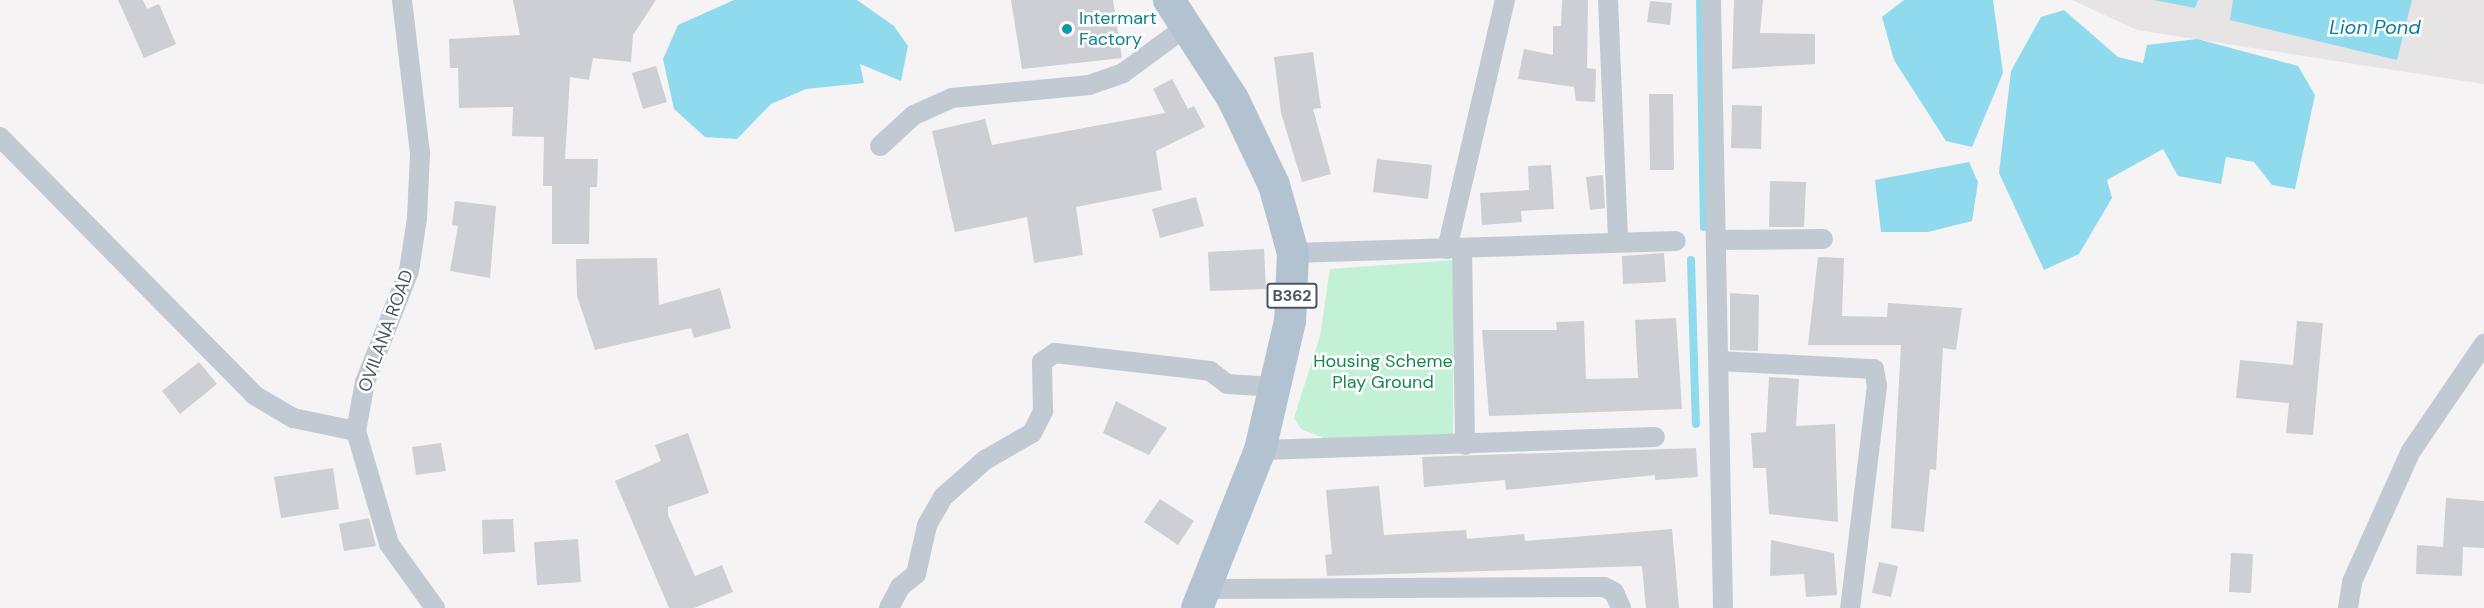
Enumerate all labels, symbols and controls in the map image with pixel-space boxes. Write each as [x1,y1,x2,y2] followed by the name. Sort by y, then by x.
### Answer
[1079,8,1157,50] place label: Intermart Factory
[2329,15,2421,39] water label: Lion Pond
[1060,22,1074,36] marker: Intermart Factory
[354,267,418,395] street label: OVILANA ROAD
[1265,283,1319,309] road number: B362
[1313,351,1453,394] park label: Housing Scheme Play Ground

